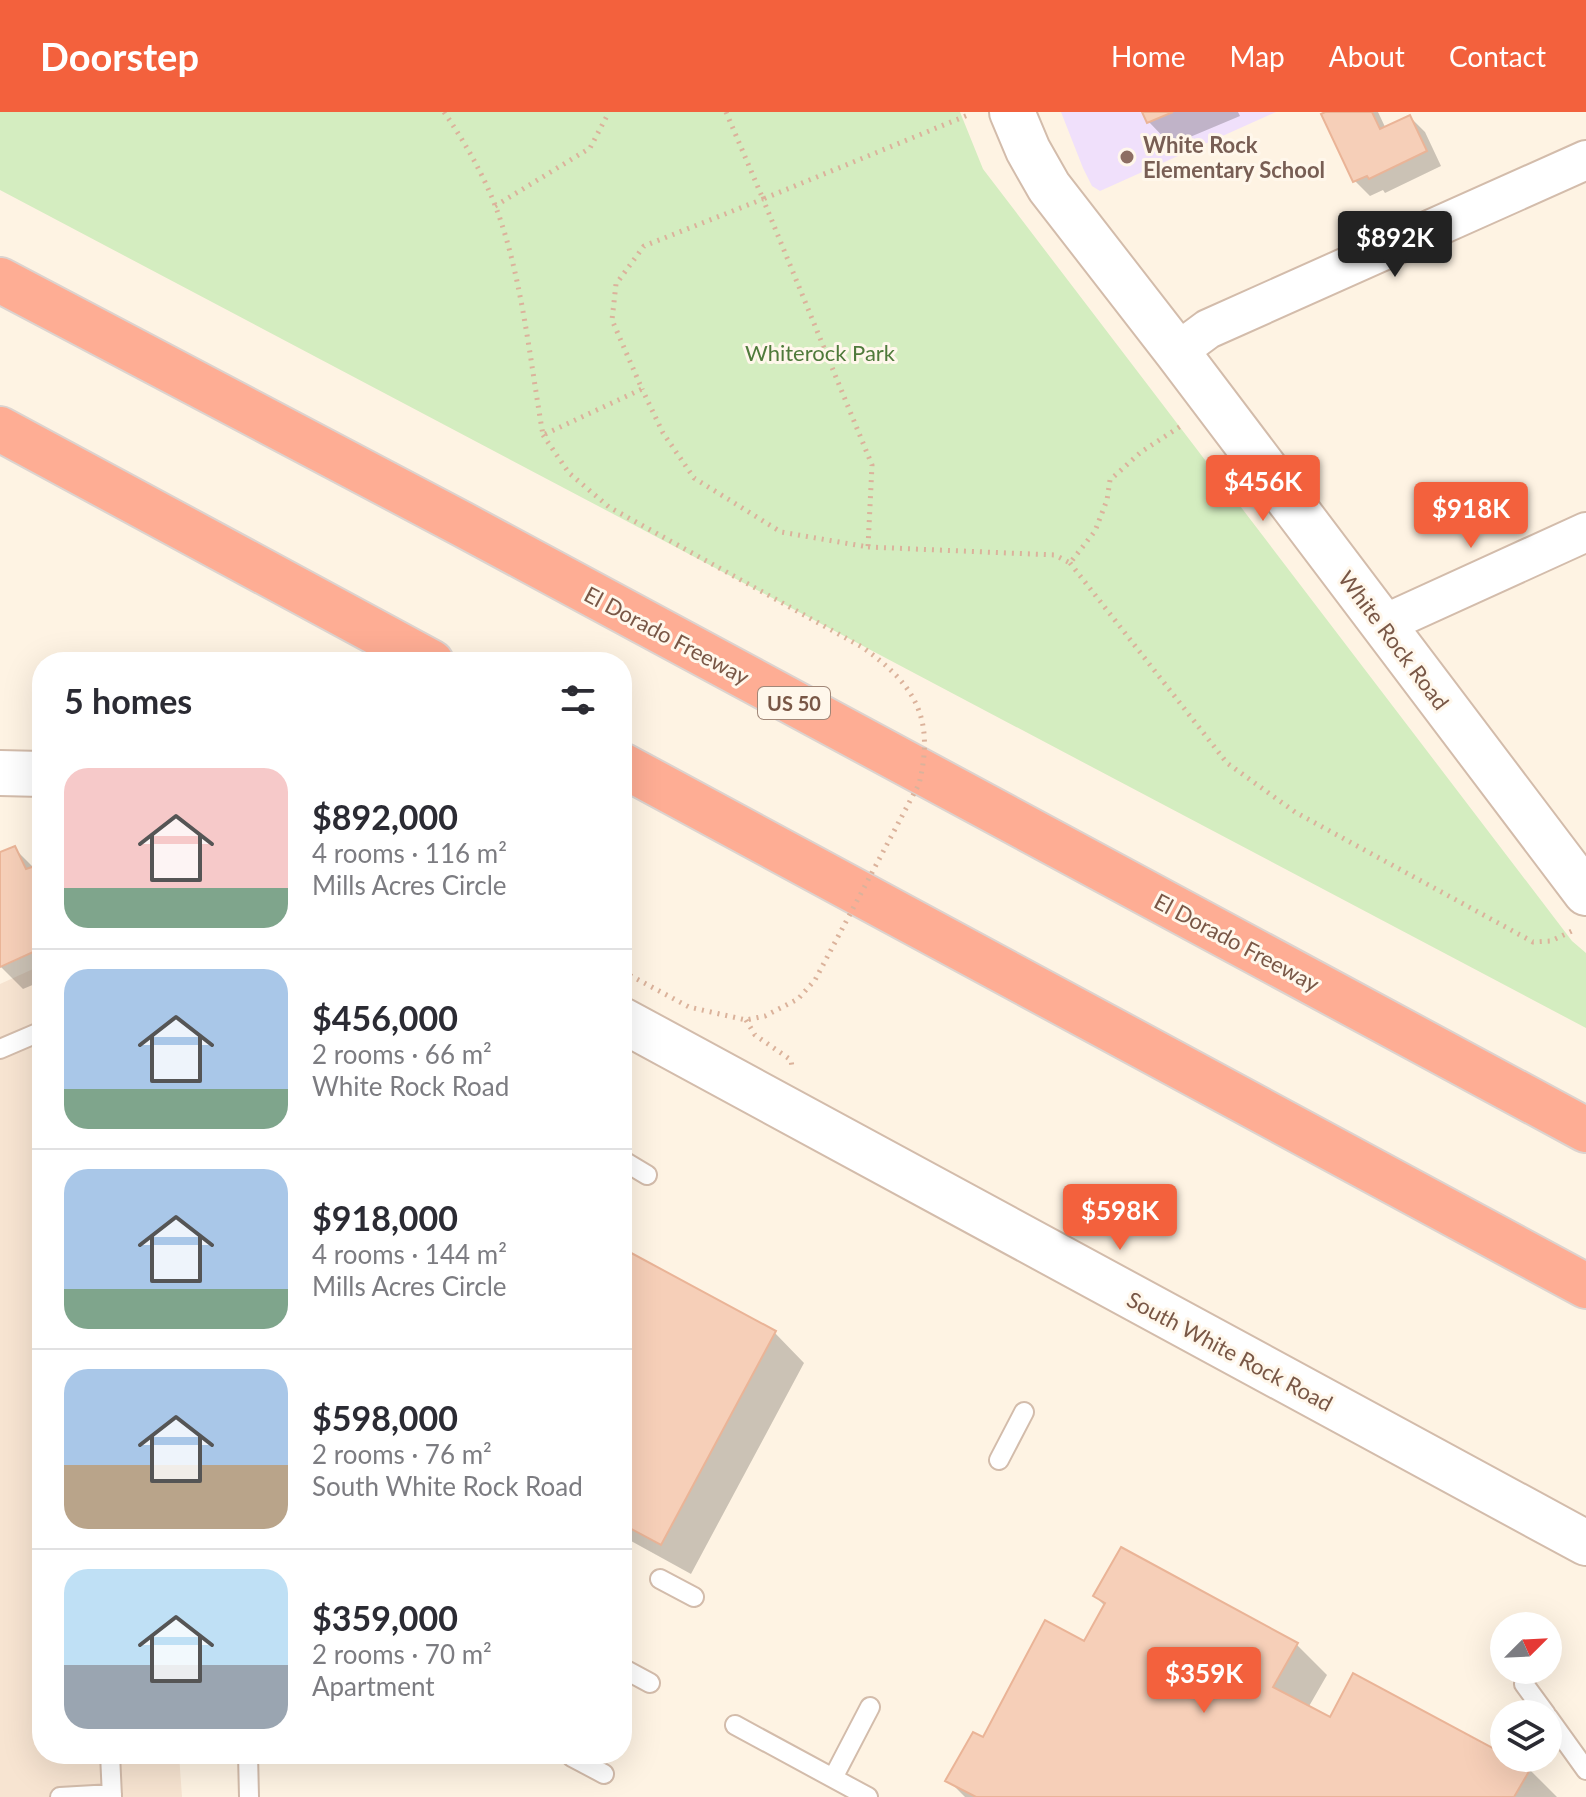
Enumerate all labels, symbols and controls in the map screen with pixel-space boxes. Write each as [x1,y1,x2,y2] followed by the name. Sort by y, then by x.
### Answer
[40,33,199,79] text: Doorstep
[1111,39,1186,73] text: Home
[1230,39,1285,73] text: Map
[1329,39,1405,73] text: About
[1449,39,1546,73] text: Contact
[1143,131,1325,183] place label: White Rock Elementary School
[1118,148,1136,166] marker: White Rock Elementary School
[1339,211,1451,279] pin: $892K
[1356,221,1434,253] text: $892K
[745,339,896,366] park label: Whiterock Park
[1207,455,1319,523] pin: $456K
[1224,465,1302,497] text: $456K
[1415,482,1527,550] pin: $918K
[1432,492,1510,524] text: $918K
[1333,565,1455,715] street label: White Rock Road
[580,580,755,690] street label: El Dorado Freeway
[556,678,600,722] icon: filters
[64,680,192,721] text: 5 homes
[758,687,830,719] road number: US 50
[312,796,458,837] text: $892,000
[128,800,224,896] icon: home
[312,837,507,869] text: 4 rooms · 116 m²
[312,869,507,901] text: Mills Acres Circle
[1150,887,1325,997] street label: El Dorado Freeway
[312,997,458,1038] text: $456,000
[128,1001,224,1097] icon: home
[312,1038,492,1070] text: 2 rooms · 66 m²
[312,1070,509,1102] text: White Rock Road
[1064,1184,1176,1252] pin: $598K
[1081,1194,1159,1226] text: $598K
[312,1197,458,1238] text: $918,000
[128,1201,224,1297] icon: home
[312,1238,507,1270] text: 4 rooms · 144 m²
[312,1270,507,1302] text: Mills Acres Circle
[1123,1285,1337,1417] street label: South White Rock Road
[312,1397,458,1438] text: $598,000
[128,1401,224,1497] icon: home
[312,1438,492,1470] text: 2 rooms · 76 m²
[312,1470,583,1502] text: South White Rock Road
[312,1597,458,1638] text: $359,000
[128,1601,224,1697] icon: home
[1490,1612,1562,1684] north arrow
[1490,1612,1562,1772] map controls
[312,1638,492,1670] text: 2 rooms · 70 m²
[1148,1647,1260,1715] pin: $359K
[1165,1657,1243,1689] text: $359K
[312,1670,435,1702] text: Apartment
[1490,1700,1562,1772] button: layers

